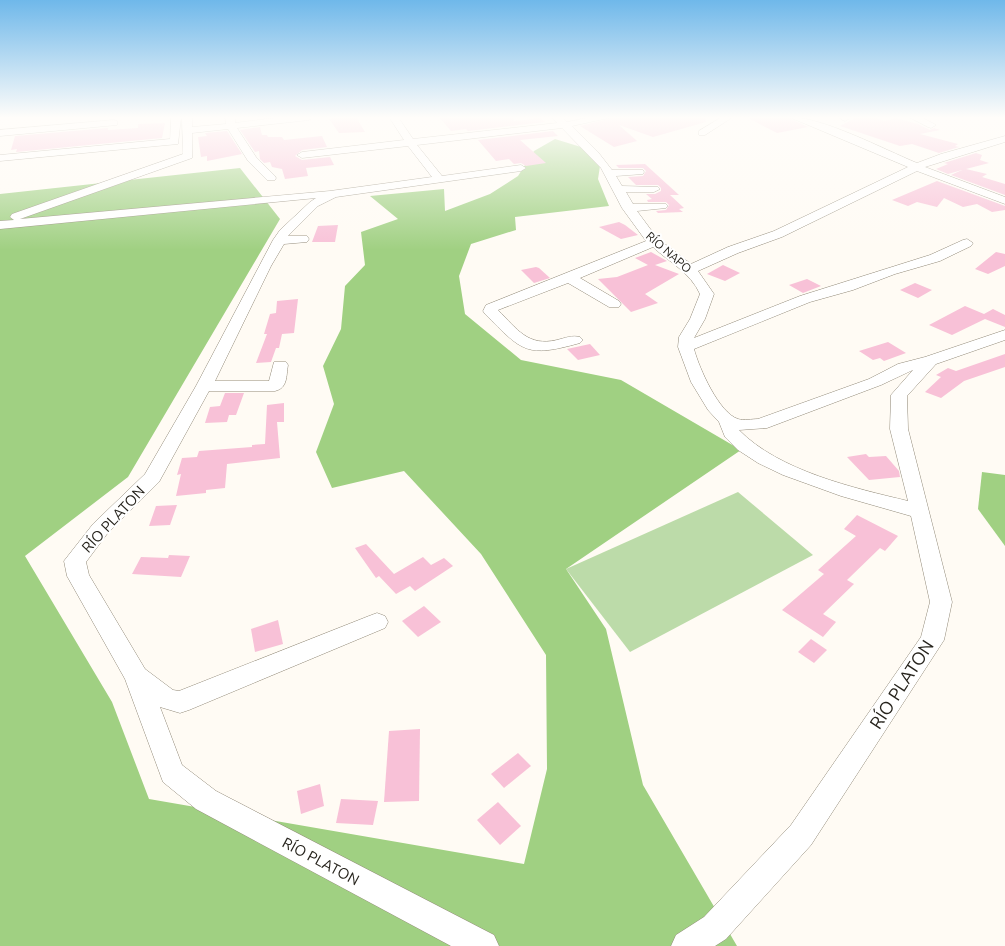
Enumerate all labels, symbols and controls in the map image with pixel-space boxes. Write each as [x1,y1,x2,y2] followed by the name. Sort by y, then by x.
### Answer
[644,229,694,275] street label: RÍO NAPO
[78,482,148,556] street label: RÍO PLATON
[864,635,937,732] street label: RÍO PLATON
[280,834,362,888] street label: RÍO PLATON

